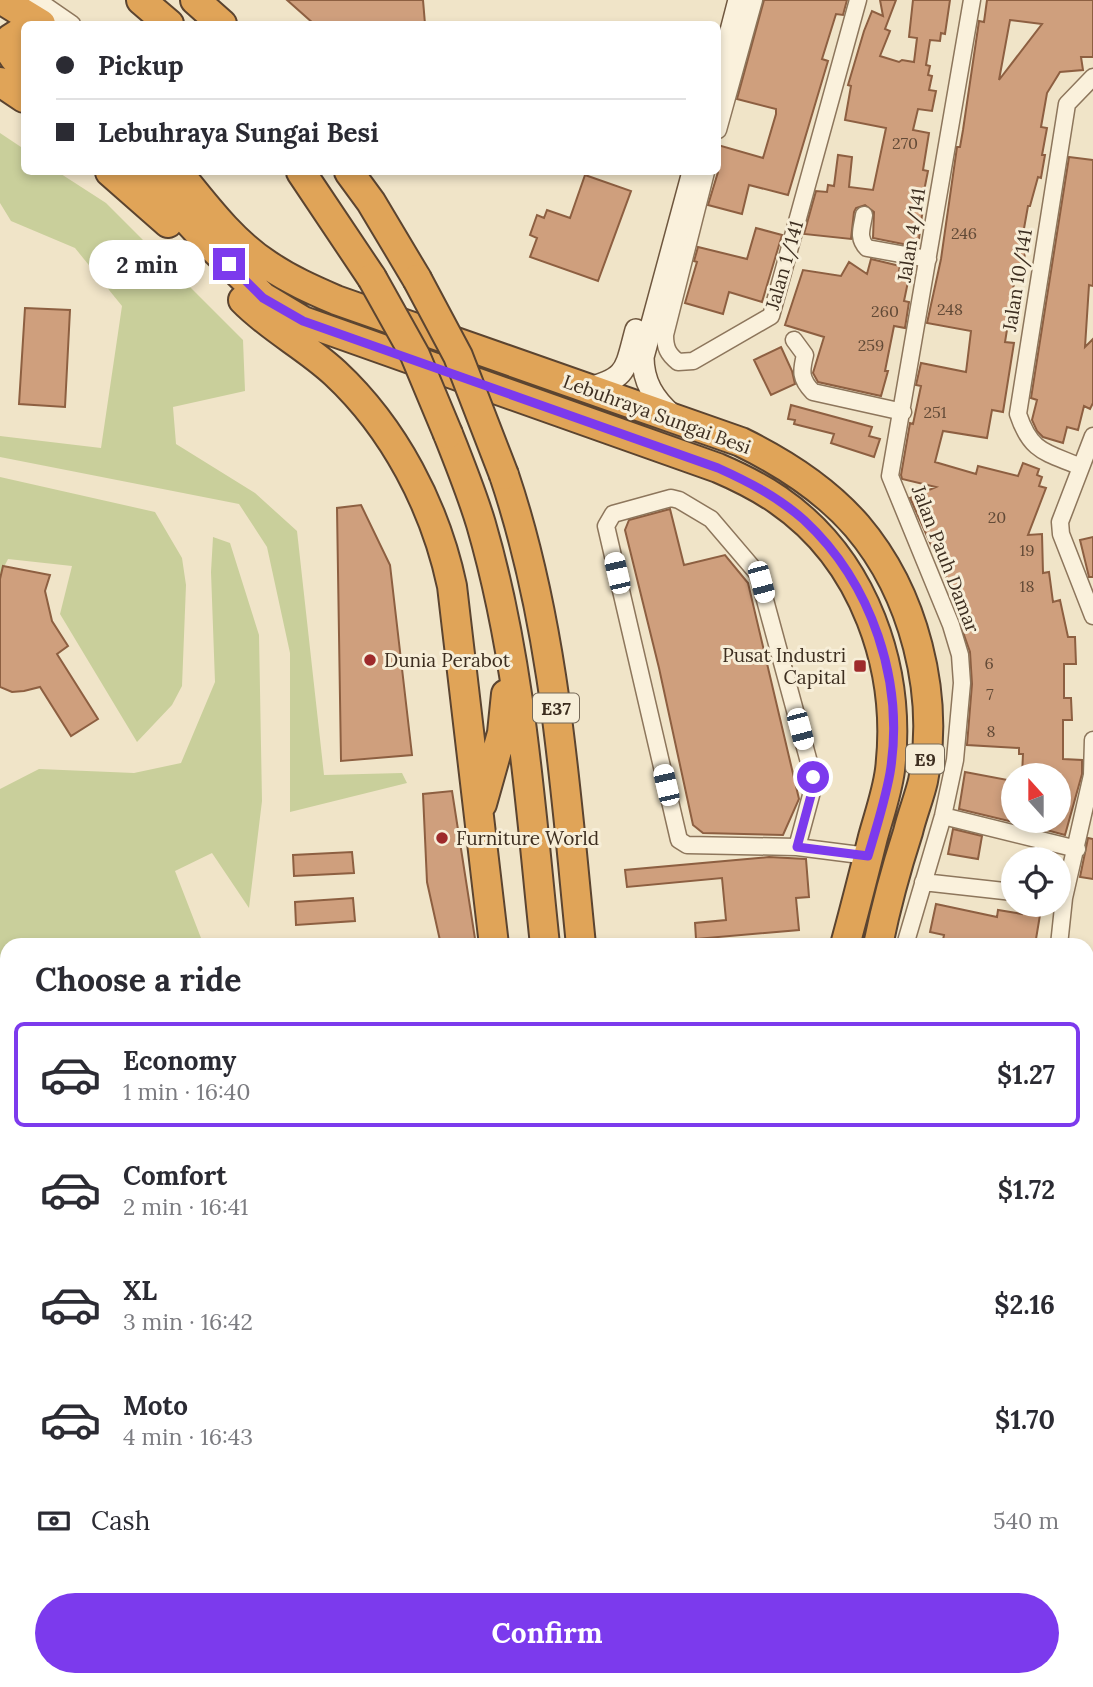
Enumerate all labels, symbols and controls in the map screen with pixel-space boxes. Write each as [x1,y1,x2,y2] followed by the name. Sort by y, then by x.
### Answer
[98,49,184,82] text: Pickup
[98,116,379,149] text: Lebuhraya Sungai Besi
[892,133,918,153] house number: 270
[892,186,931,285] street label: Jalan 4/141
[760,217,809,314] street label: Jalan 1/141
[951,223,977,243] house number: 246
[997,227,1038,334] street label: Jalan 10/141
[89,240,204,288] callout: 2 min
[213,248,245,280] route end
[116,250,178,279] text: 2 min
[937,299,963,319] house number: 248
[871,301,899,321] house number: 260
[858,335,884,355] house number: 259
[560,369,754,459] street label: Lebuhraya Sungai Besi
[923,402,947,422] house number: 251
[907,481,985,637] street label: Jalan Pauh Damar
[988,507,1006,527] house number: 20
[1019,540,1035,560] house number: 19
[603,550,632,596] car
[746,559,777,605] car
[1020,576,1034,596] house number: 18
[722,643,846,689] place label: Pusat Industri Capital
[384,648,511,672] place label: Dunia Perabot
[362,652,378,668] marker: Dunia Perabot
[984,653,994,673] house number: 6
[852,658,868,674] marker: Pusat Industri Capital
[986,684,994,704] house number: 7
[533,694,579,722] road number: E37
[785,706,816,752] car
[987,721,996,741] house number: 8
[906,744,944,774] road number: E9
[797,761,829,793] route start
[652,762,681,808] car
[1001,763,1071,833] north arrow
[1001,763,1071,917] map controls
[456,826,599,850] place label: Furniture World
[434,830,450,846] marker: Furniture World
[1001,847,1071,917] button: locate
[35,959,242,1000] text: Choose a ride
[39,1043,102,1106] icon: car
[123,1044,236,1077] text: Economy
[997,1058,1055,1091] text: $1.27
[123,1077,250,1106] text: 1 min · 16:40
[39,1158,102,1221] icon: car
[123,1159,227,1192] text: Comfort
[998,1173,1055,1206] text: $1.72
[123,1192,249,1221] text: 2 min · 16:41
[39,1273,102,1336] icon: car
[123,1274,157,1307] text: XL
[994,1288,1055,1321] text: $2.16
[123,1307,253,1336] text: 3 min · 16:42
[39,1388,102,1451] icon: car
[123,1389,188,1422] text: Moto
[995,1403,1055,1436] text: $1.70
[123,1422,253,1451] text: 4 min · 16:43
[35,1502,73,1540] icon: cash
[91,1504,150,1537] text: Cash
[993,1506,1059,1535] text: 540 m
[35,1593,1059,1673] button: Confirm

